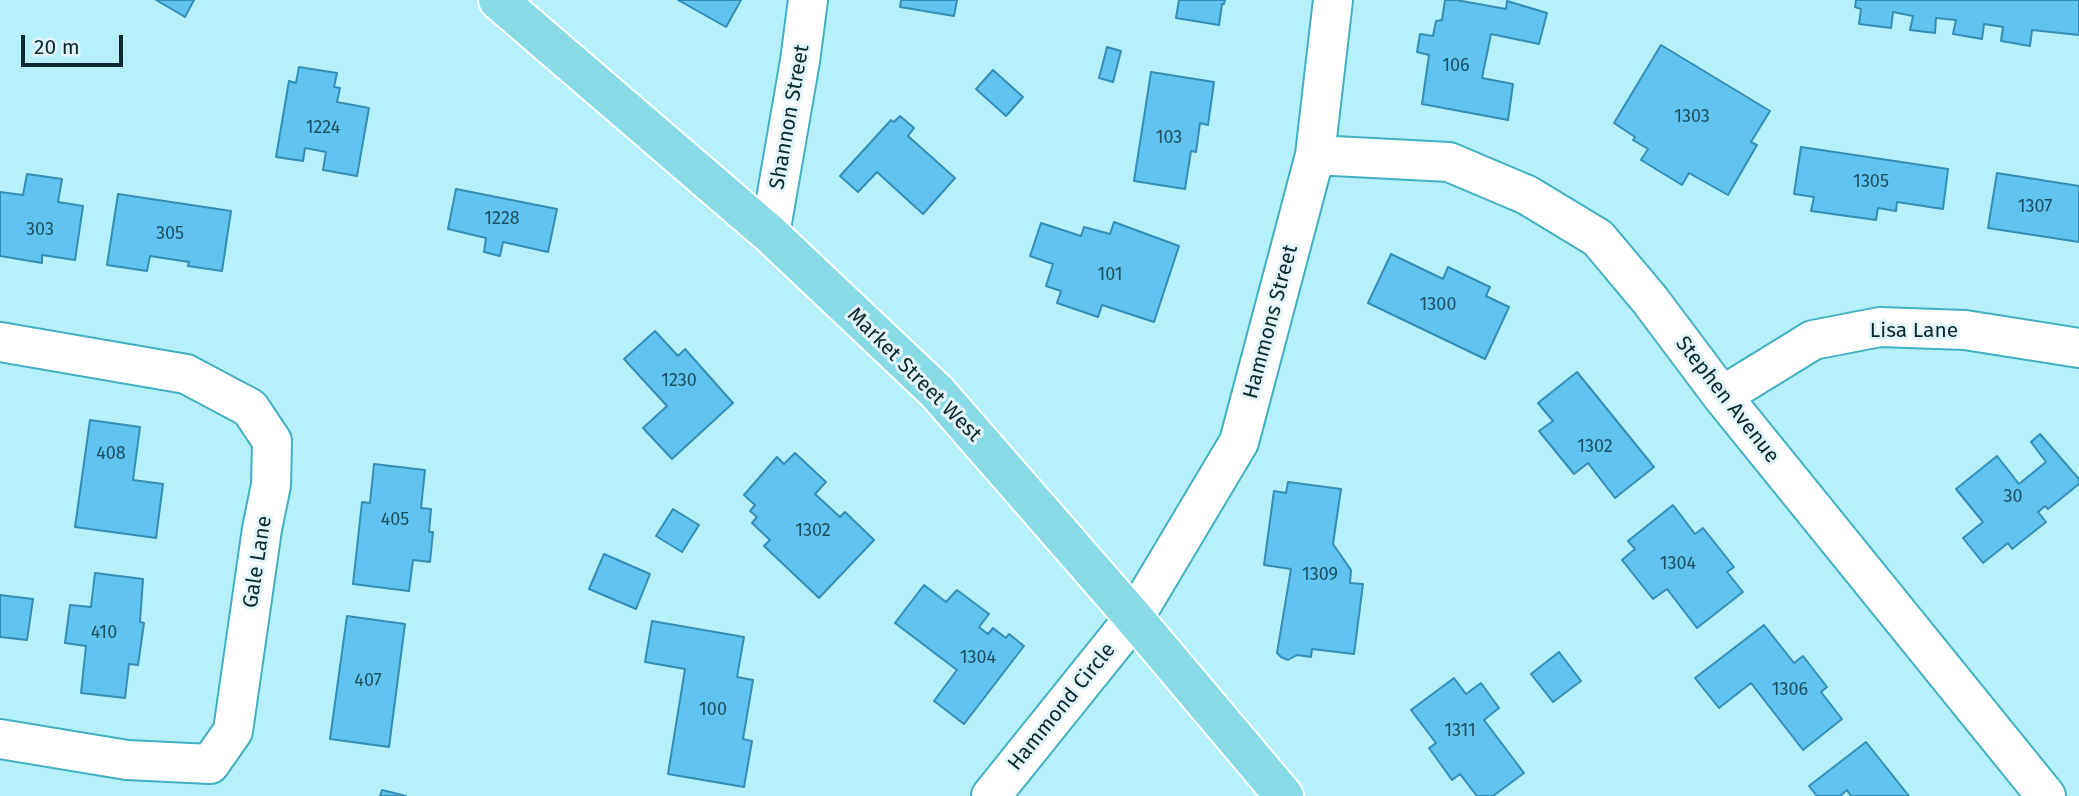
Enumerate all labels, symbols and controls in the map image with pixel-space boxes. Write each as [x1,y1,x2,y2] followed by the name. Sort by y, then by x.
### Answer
[24,21,126,65] scale bar
[34,34,80,60] text: 20 m
[765,42,815,192] street label: Shannon Street
[1442,55,1470,77] house number: 106
[1674,106,1710,128] house number: 1303
[306,117,340,139] house number: 1224
[1156,127,1182,149] house number: 103
[1853,171,1889,193] house number: 1305
[2018,196,2052,218] house number: 1307
[484,208,520,230] house number: 1228
[26,219,54,241] house number: 303
[156,223,184,245] house number: 305
[1238,242,1304,402] street label: Hammons Street
[1097,264,1123,286] house number: 101
[1420,294,1456,316] house number: 1300
[842,303,986,447] street label: Market Street West
[1870,318,1958,344] street label: Lisa Lane
[1670,332,1784,468] street label: Stephen Avenue
[661,370,697,392] house number: 1230
[1577,436,1613,458] house number: 1302
[96,443,126,465] house number: 408
[2003,486,2023,508] house number: 30
[381,509,409,531] house number: 405
[238,514,278,610] street label: Gale Lane
[795,520,831,542] house number: 1302
[1660,553,1696,575] house number: 1304
[1302,564,1338,586] house number: 1309
[91,622,117,644] house number: 410
[1003,638,1121,776] street label: Hammond Circle
[960,647,996,669] house number: 1304
[354,670,382,692] house number: 407
[1772,679,1808,701] house number: 1306
[699,699,727,721] house number: 100
[1444,720,1476,742] house number: 1311

